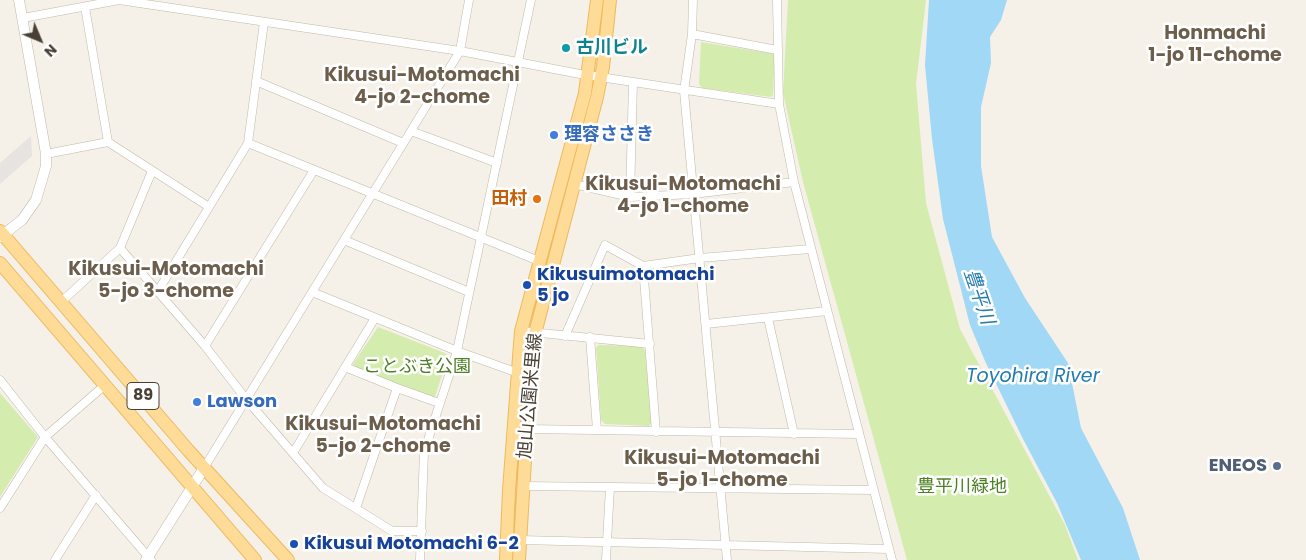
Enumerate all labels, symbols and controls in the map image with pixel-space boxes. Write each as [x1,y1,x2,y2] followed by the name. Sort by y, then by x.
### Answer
[15,15,65,65] north arrow
[1148,23,1282,67] district label: Honmachi 1-jo 11-chome
[576,37,648,59] place label: 古川ビル
[40,40,61,61] text: N
[560,42,572,54] marker: 古川ビル
[324,65,520,109] district label: Kikusui-Motomachi 4-jo 2-chome
[564,124,654,146] place label: 理容ささき
[548,129,560,141] marker: 理容ささき
[585,174,781,218] district label: Kikusui-Motomachi 4-jo 1-chome
[491,188,527,210] place label: 田村
[531,193,543,205] marker: 田村
[68,259,264,303] district label: Kikusui-Motomachi 5-jo 3-chome
[537,264,715,306] place label: Kikusuimotomachi 5 jo
[958,266,998,328] water label: 豊平川
[521,279,533,291] marker: Kikusuimotomachi 5 jo
[515,332,547,460] street label: 旭山公園米里線
[363,356,471,378] park label: ことぶき公園
[966,366,1100,388] water label: Toyohira River
[127,382,159,410] road number: 89
[207,391,277,413] place label: Lawson
[191,396,203,408] marker: Lawson
[285,414,481,458] district label: Kikusui-Motomachi 5-jo 2-chome
[624,448,820,492] district label: Kikusui-Motomachi 5-jo 1-chome
[1209,455,1267,477] place label: ENEOS
[1271,460,1283,472] marker: ENEOS
[917,476,1007,498] park label: 豊平川緑地
[304,533,519,555] place label: Kikusui Motomachi 6-2
[288,538,300,550] marker: Kikusui Motomachi 6-2

